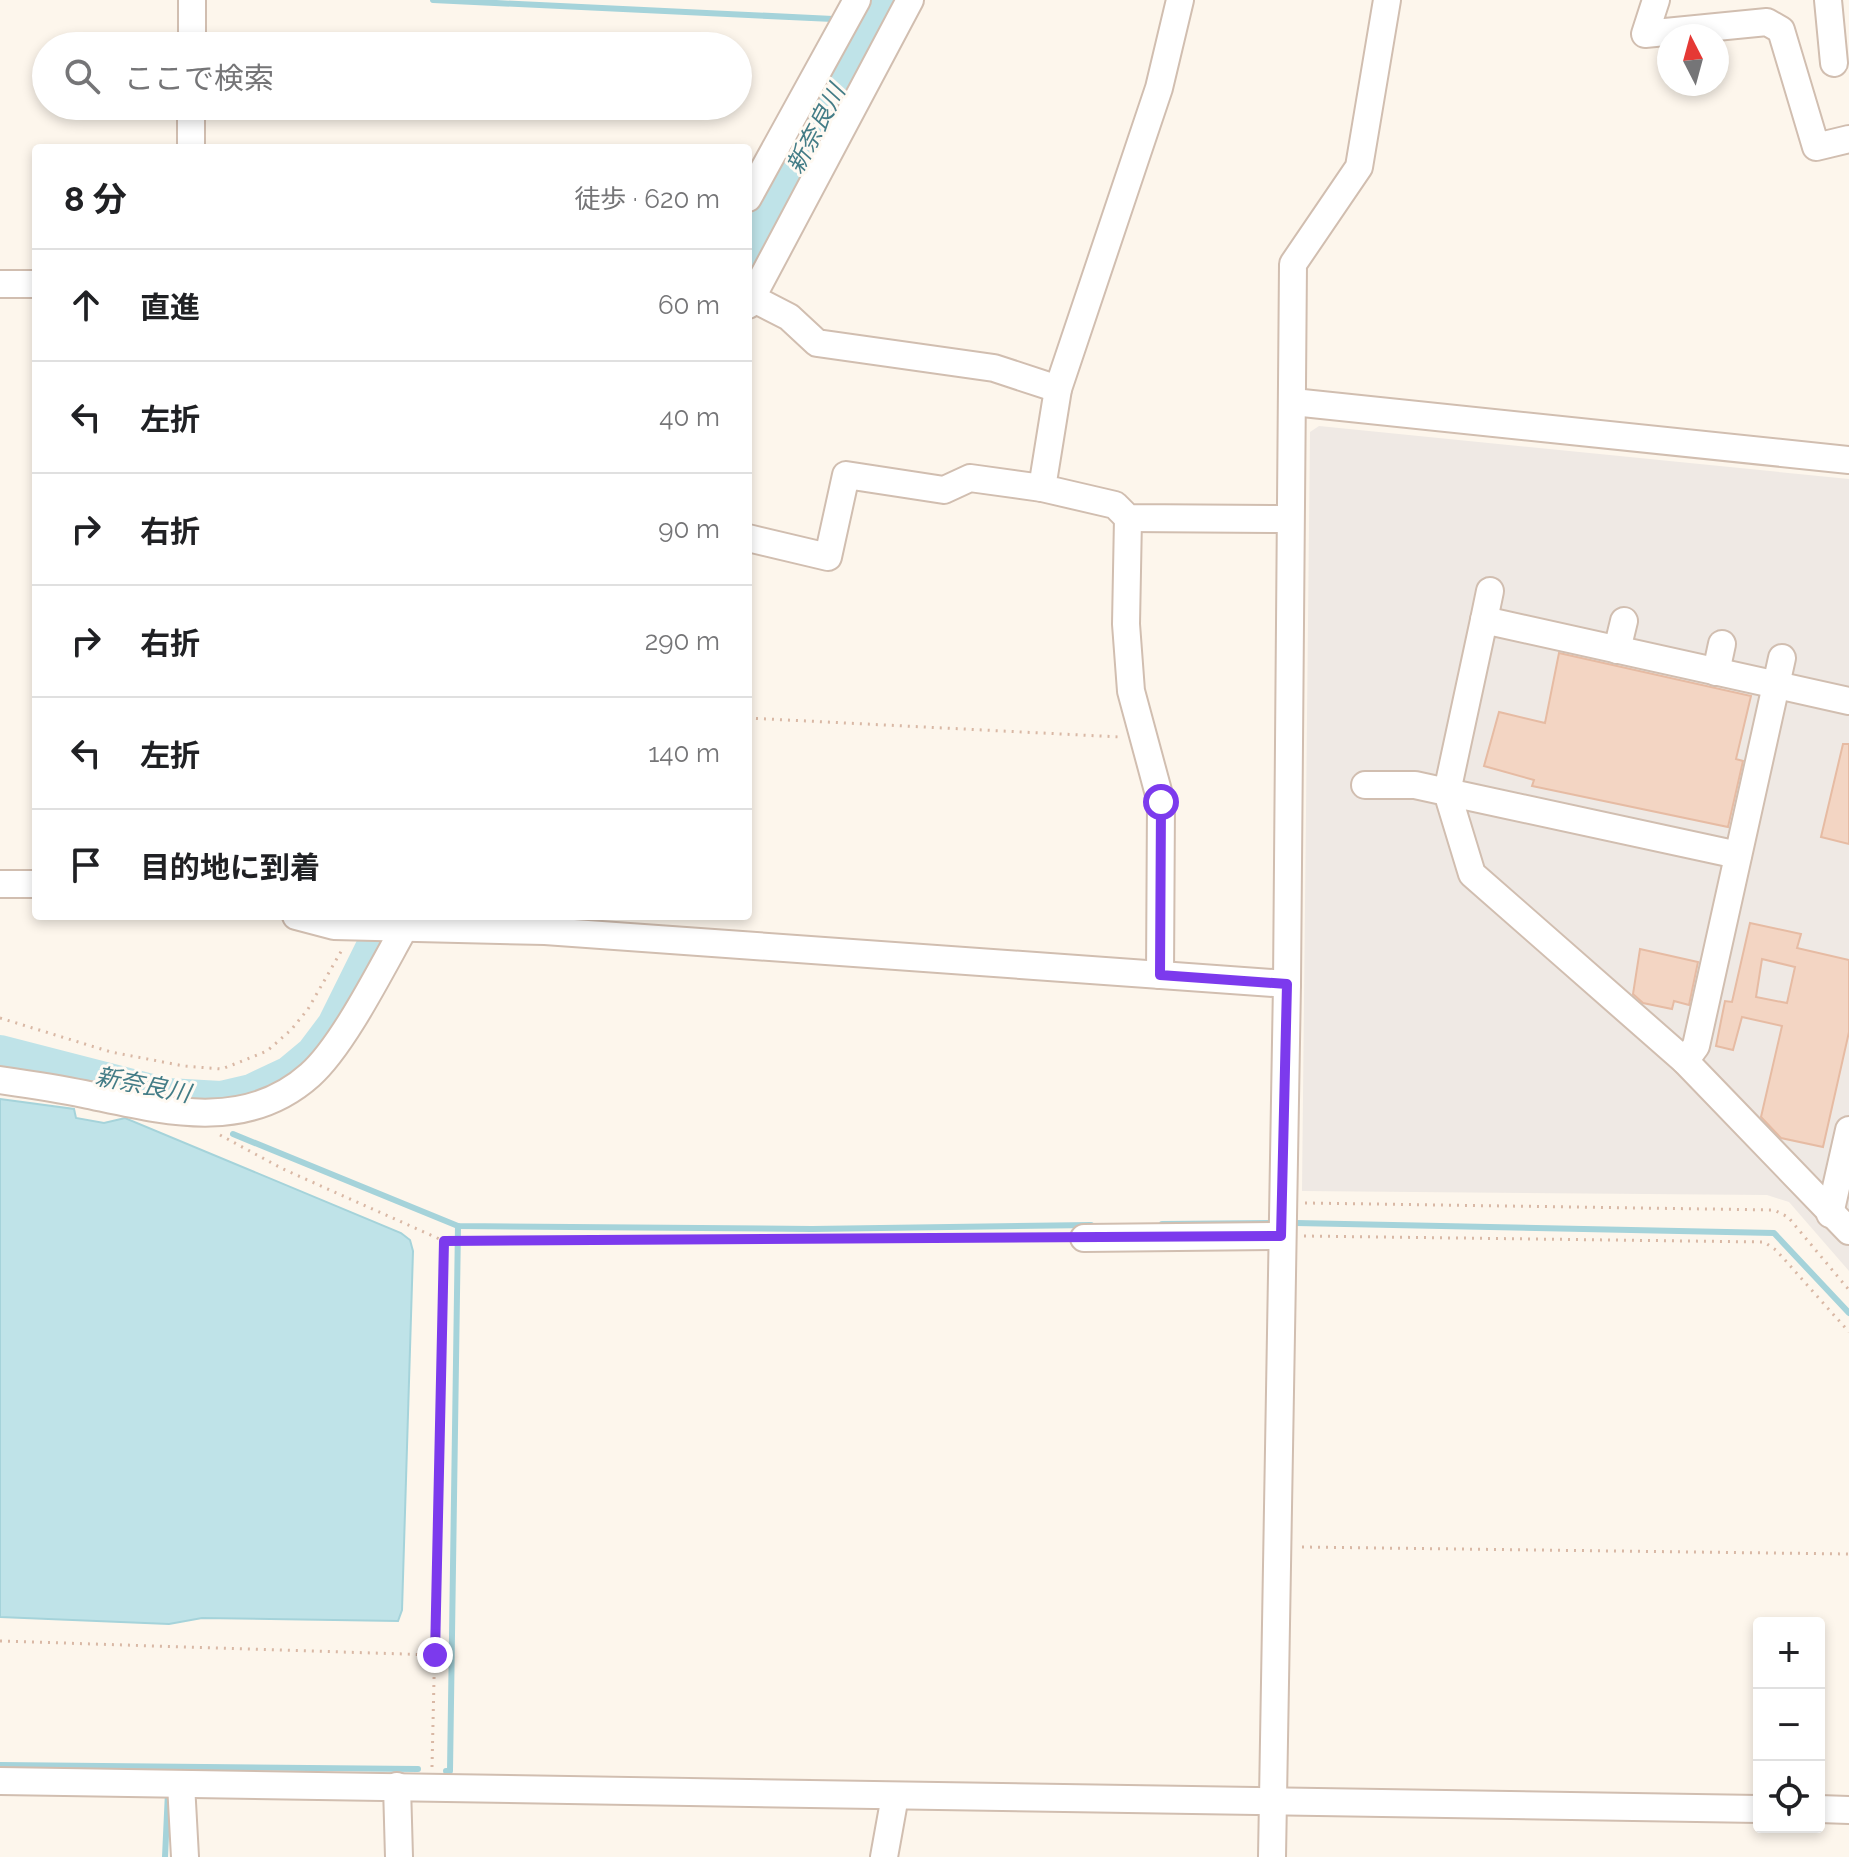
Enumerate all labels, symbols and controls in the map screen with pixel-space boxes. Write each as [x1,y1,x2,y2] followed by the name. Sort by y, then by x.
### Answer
[1657,24,1729,96] north arrow
[32,32,752,120] search box
[60,54,104,98] icon: search
[124,61,274,96] text: ここで検索
[780,77,852,178] water label: 新奈良川
[64,179,127,219] text: 8 分
[574,184,720,214] text: 徒歩 · 620 m
[64,283,108,327] icon: ahead
[140,290,200,325] text: 直進
[658,290,720,320] text: 60 m
[64,395,108,439] icon: left
[140,402,200,437] text: 左折
[659,402,720,432] text: 40 m
[64,507,108,551] icon: right
[140,514,200,549] text: 右折
[658,514,720,544] text: 90 m
[64,619,108,663] icon: right
[140,626,200,661] text: 右折
[645,626,720,656] text: 290 m
[64,731,108,775] icon: left
[140,738,200,773] text: 左折
[648,738,720,768] text: 140 m
[1143,784,1179,820] route start
[64,843,108,887] icon: arrive
[140,850,320,885] text: 目的地に到着
[93,1061,196,1108] water label: 新奈良川
[1753,1617,1825,1833] map controls
[1753,1617,1825,1689] button: +
[417,1637,453,1673] route end
[1753,1689,1825,1761] button: −
[1753,1761,1825,1833] button: locate

